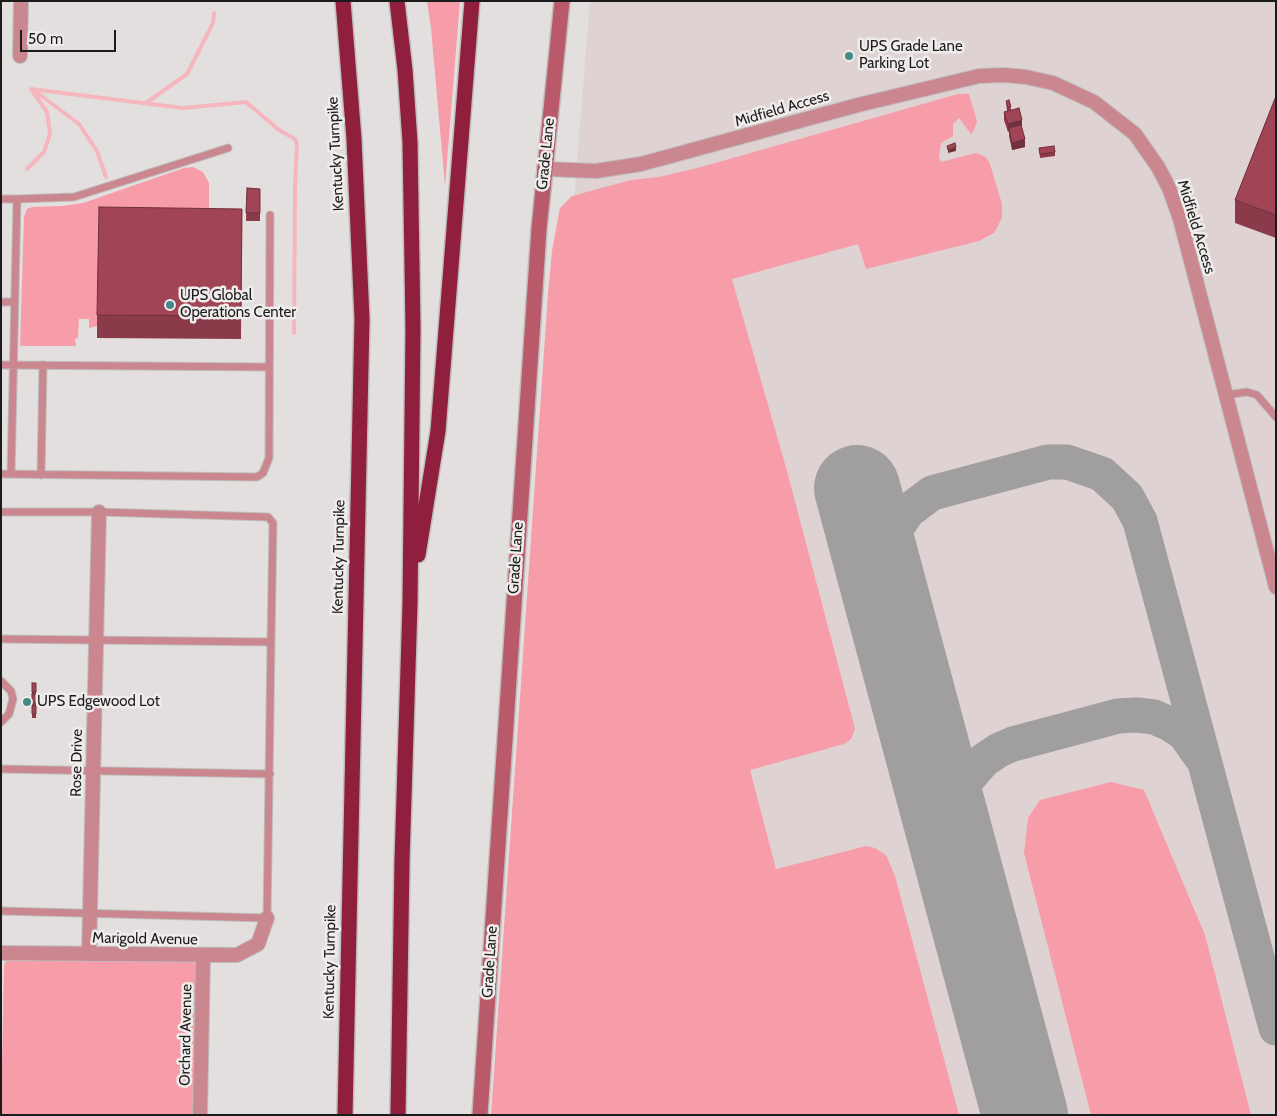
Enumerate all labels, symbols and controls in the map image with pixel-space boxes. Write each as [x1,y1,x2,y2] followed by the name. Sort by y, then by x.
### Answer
[22,20,119,52] scale bar
[28,30,63,48] text: 50 m
[859,38,963,73] place label: UPS Grade Lane Parking Lot
[843,50,855,62] marker: UPS Grade Lane Parking Lot
[733,87,831,131] street label: Midfield Access
[324,96,348,212] street label: Kentucky Turnpike
[533,117,559,191] street label: Grade Lane
[1173,178,1219,276] street label: Midfield Access
[180,287,296,322] place label: UPS Global Operations Center
[164,299,176,311] marker: UPS Global Operations Center
[329,500,349,614] street label: Kentucky Turnpike
[505,521,527,595] street label: Grade Lane
[37,693,160,711] place label: UPS Edgewood Lot
[21,696,33,708] marker: UPS Edgewood Lot
[67,729,87,797] street label: Rose Drive
[320,905,340,1019] street label: Kentucky Turnpike
[479,925,501,999] street label: Grade Lane
[92,929,198,949] street label: Marigold Avenue
[176,984,196,1086] street label: Orchard Avenue

